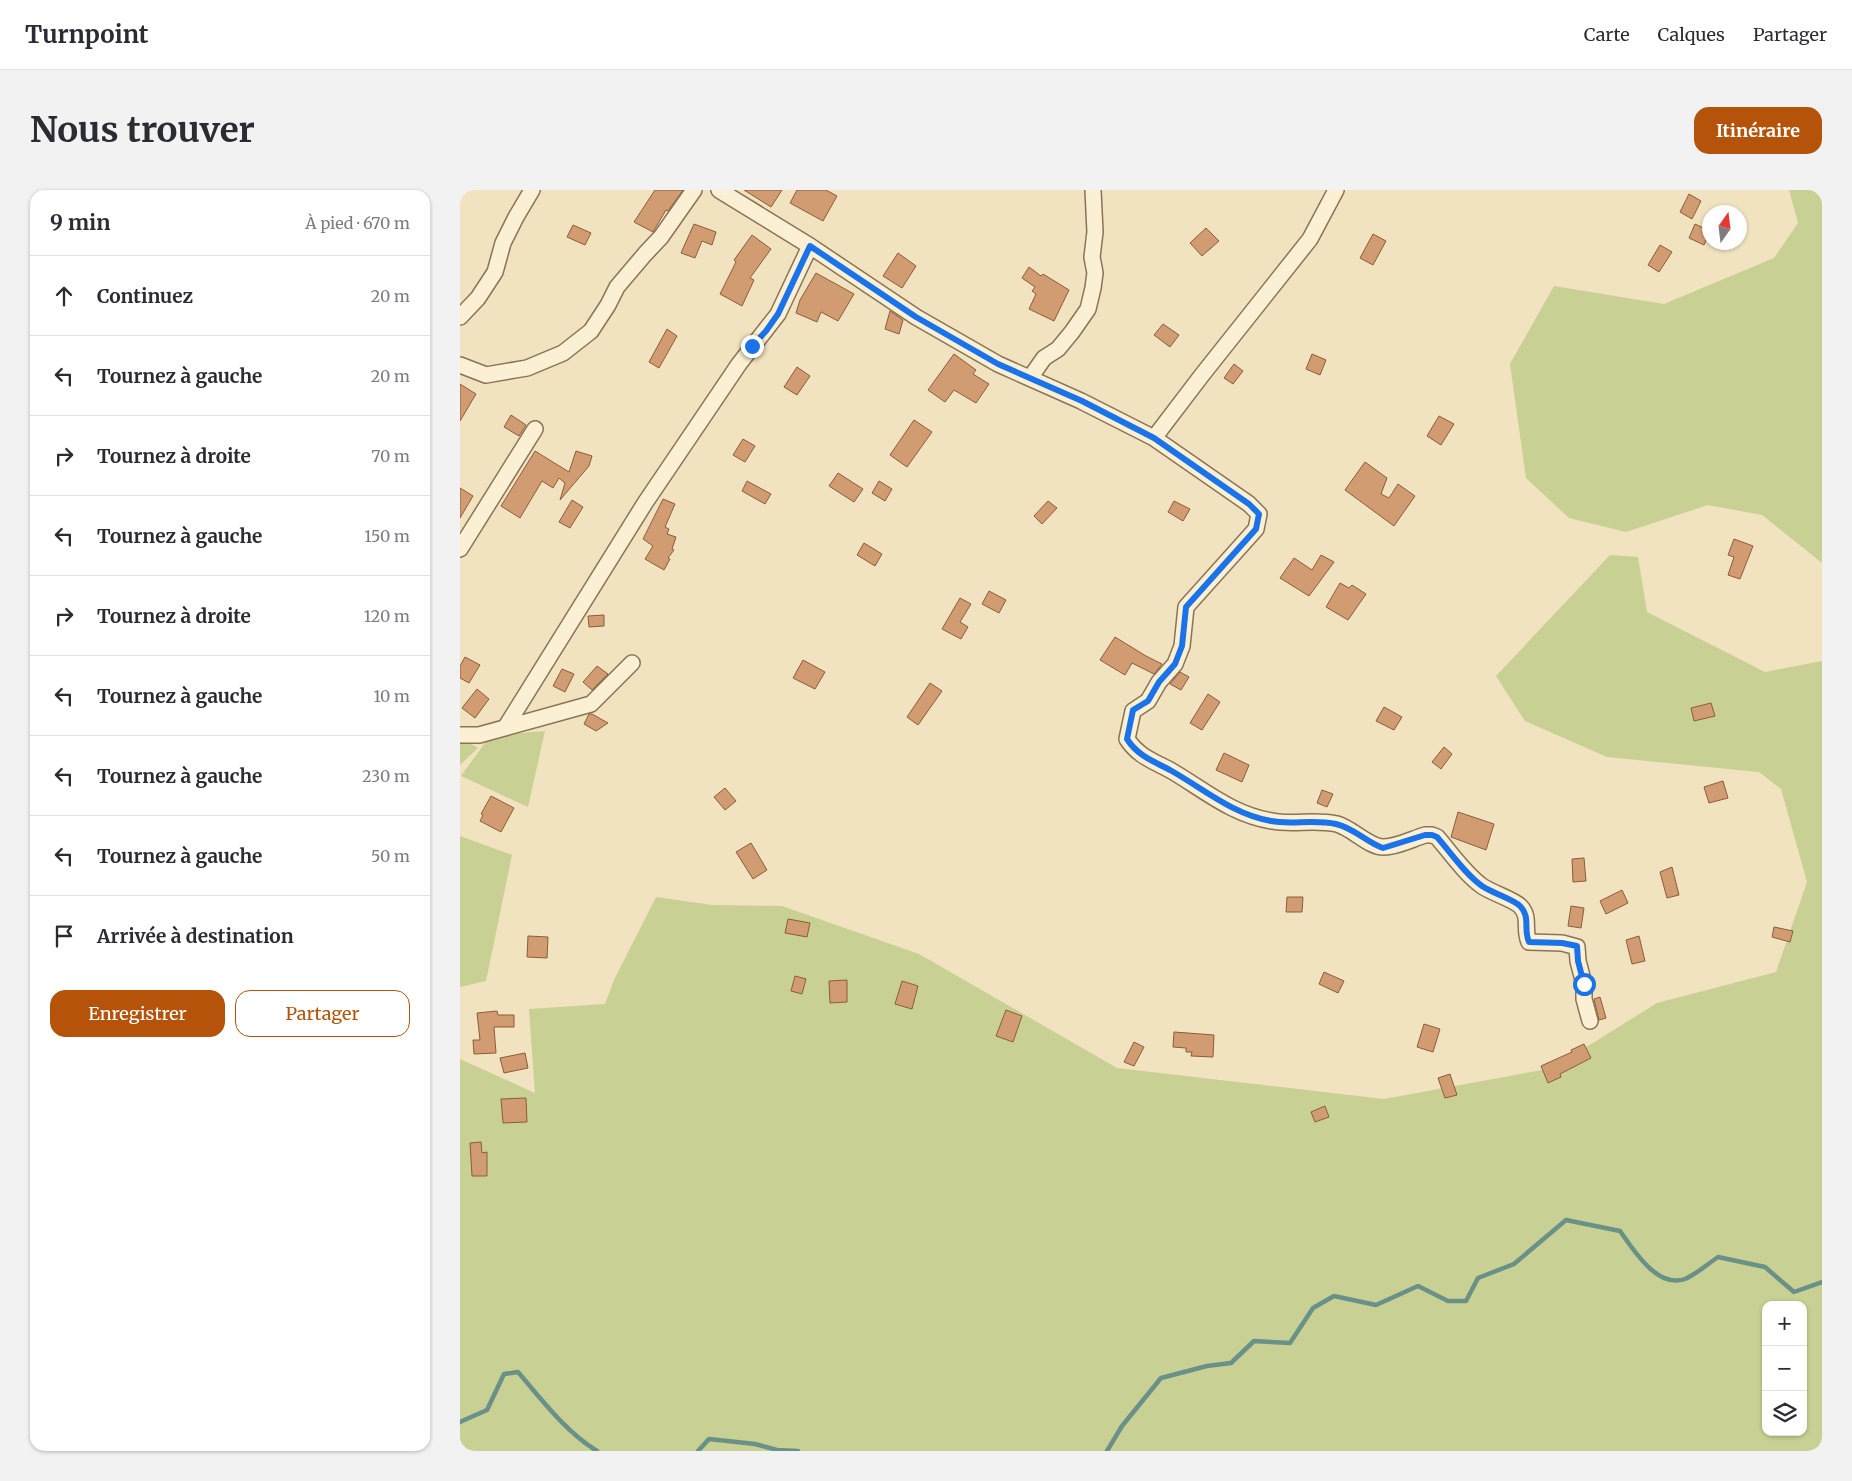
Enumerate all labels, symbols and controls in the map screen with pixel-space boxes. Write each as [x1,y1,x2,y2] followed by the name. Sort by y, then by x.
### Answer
[25,19,148,50] text: Turnpoint
[1584,23,1630,46] text: Carte
[1658,23,1725,46] text: Calques
[1753,23,1827,46] text: Partager
[1694,107,1822,154] button: Itinéraire
[30,108,255,152] text: Nous trouver
[1702,205,1747,250] north arrow
[50,209,110,236] text: 9 min
[305,213,410,233] text: À pied · 670 m
[50,282,78,310] icon: ahead
[97,284,193,308] text: Continuez
[371,286,410,306] text: 20 m
[741,335,764,358] route end
[50,362,78,390] icon: left
[97,364,262,388] text: Tournez à gauche
[371,366,410,386] text: 20 m
[50,442,78,470] icon: right
[97,444,251,468] text: Tournez à droite
[371,446,410,466] text: 70 m
[50,522,78,550] icon: left
[97,524,262,548] text: Tournez à gauche
[364,526,410,546] text: 150 m
[50,602,78,630] icon: right
[97,604,251,628] text: Tournez à droite
[364,606,410,626] text: 120 m
[50,682,78,710] icon: left
[97,684,262,708] text: Tournez à gauche
[373,686,410,706] text: 10 m
[50,762,78,790] icon: left
[97,764,262,788] text: Tournez à gauche
[362,766,410,786] text: 230 m
[50,842,78,870] icon: left
[97,844,262,868] text: Tournez à gauche
[371,846,410,866] text: 50 m
[50,922,78,950] icon: arrive
[97,924,294,948] text: Arrivée à destination
[1573,973,1596,996] route start
[50,990,225,1037] button: Enregistrer
[235,990,410,1037] button: Partager
[1762,1301,1807,1436] map controls
[1762,1301,1807,1346] button: +
[1762,1346,1807,1391] button: −
[1762,1391,1807,1436] button: layers

